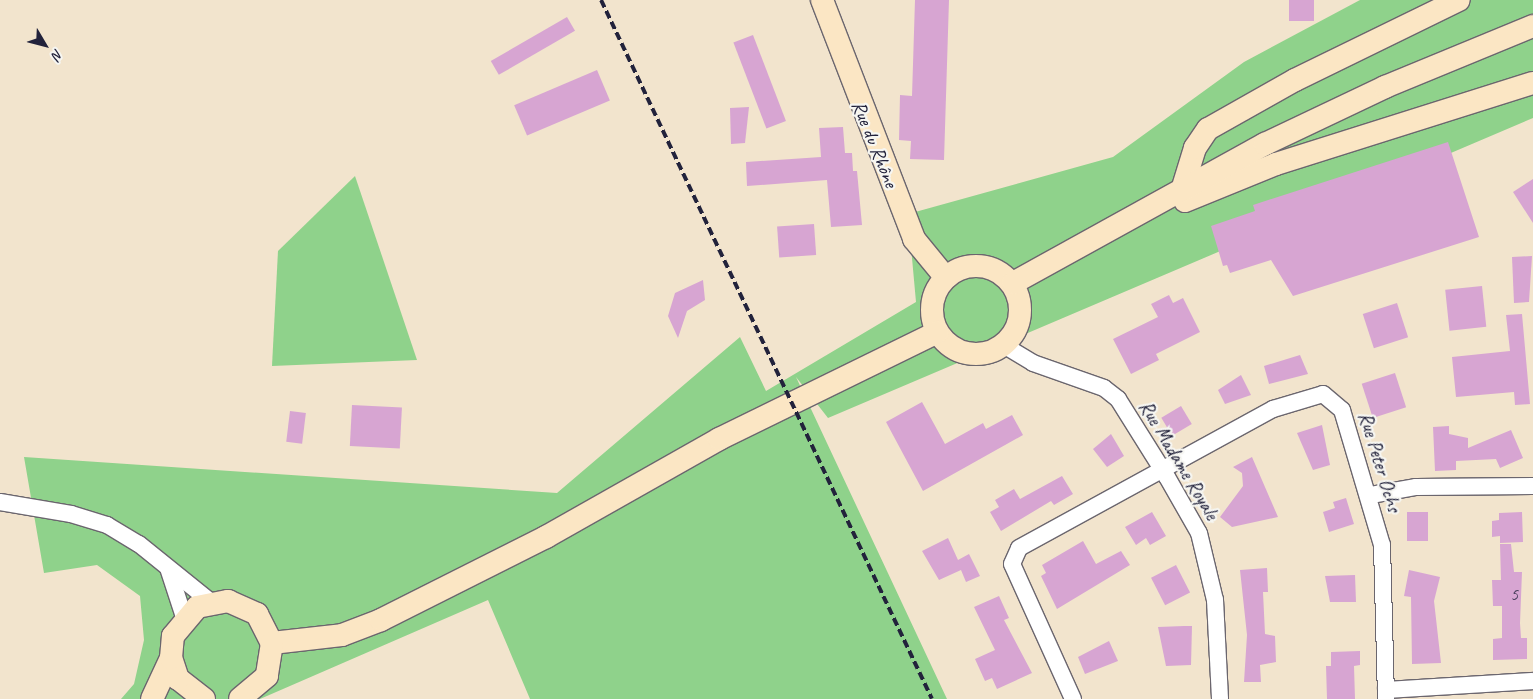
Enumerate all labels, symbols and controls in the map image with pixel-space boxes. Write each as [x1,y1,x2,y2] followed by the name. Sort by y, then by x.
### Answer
[20,20,70,70] north arrow
[48,46,67,63] text: N
[847,97,903,191] street label: Rue du Rhône
[1134,397,1224,523] street label: Rue Madame Royale
[1354,410,1406,514] street label: Rue Peter Ochs
[1510,583,1518,605] house number: 5

